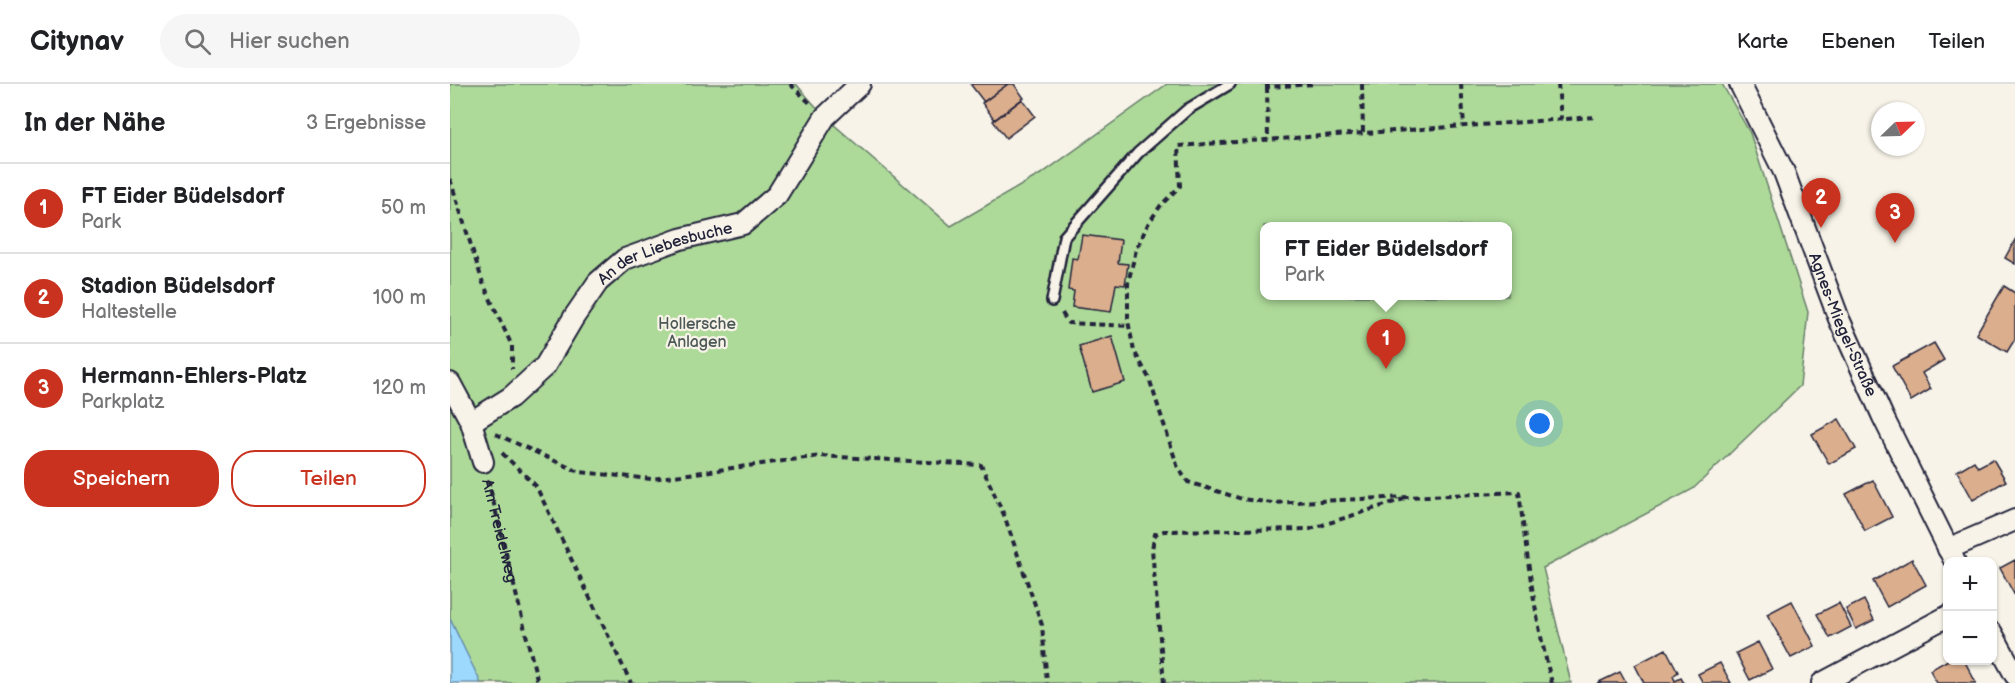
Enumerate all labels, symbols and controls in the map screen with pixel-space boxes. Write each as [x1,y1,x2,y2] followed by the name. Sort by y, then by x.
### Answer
[160,14,580,68] search box
[30,25,124,58] text: Citynav
[181,25,214,58] icon: search
[229,28,350,55] text: Hier suchen
[1737,29,1788,54] text: Karte
[1821,29,1895,54] text: Ebenen
[1928,29,1985,54] text: Teilen
[1871,102,1925,156] north arrow
[24,108,166,139] text: In der Nähe
[306,111,426,135] text: 3 Ergebnisse
[1802,178,1840,228] pin: 2
[81,183,285,210] text: FT Eider Büdelsdorf
[1876,194,1914,243] pin: 3
[39,196,48,220] text: 1
[381,196,426,220] text: 50 m
[81,210,121,234] text: Park
[594,219,735,289] street label: An der Liebesbuche
[1260,222,1512,300] popup
[1284,236,1488,263] text: FT Eider Büdelsdorf
[1804,250,1881,400] street label: Agnes-Miegel-Straße
[1284,263,1324,287] text: Park
[81,273,275,300] text: Stadion Büdelsdorf
[38,286,49,310] text: 2
[373,286,426,310] text: 100 m
[81,300,177,324] text: Haltestelle
[658,315,736,352] park label: Hollersche Anlagen
[1366,320,1406,369] pin: 1
[81,363,307,390] text: Hermann-Ehlers-Platz
[38,376,49,400] text: 3
[373,376,426,400] text: 120 m
[81,390,164,414] text: Parkplatz
[1525,409,1554,438] your location
[24,450,219,507] button: Speichern
[231,450,426,507] button: Teilen
[477,477,521,585] street label: Am Treidelweg
[1943,557,1997,665] map controls
[1943,557,1997,611] button: +
[1943,611,1997,665] button: −

